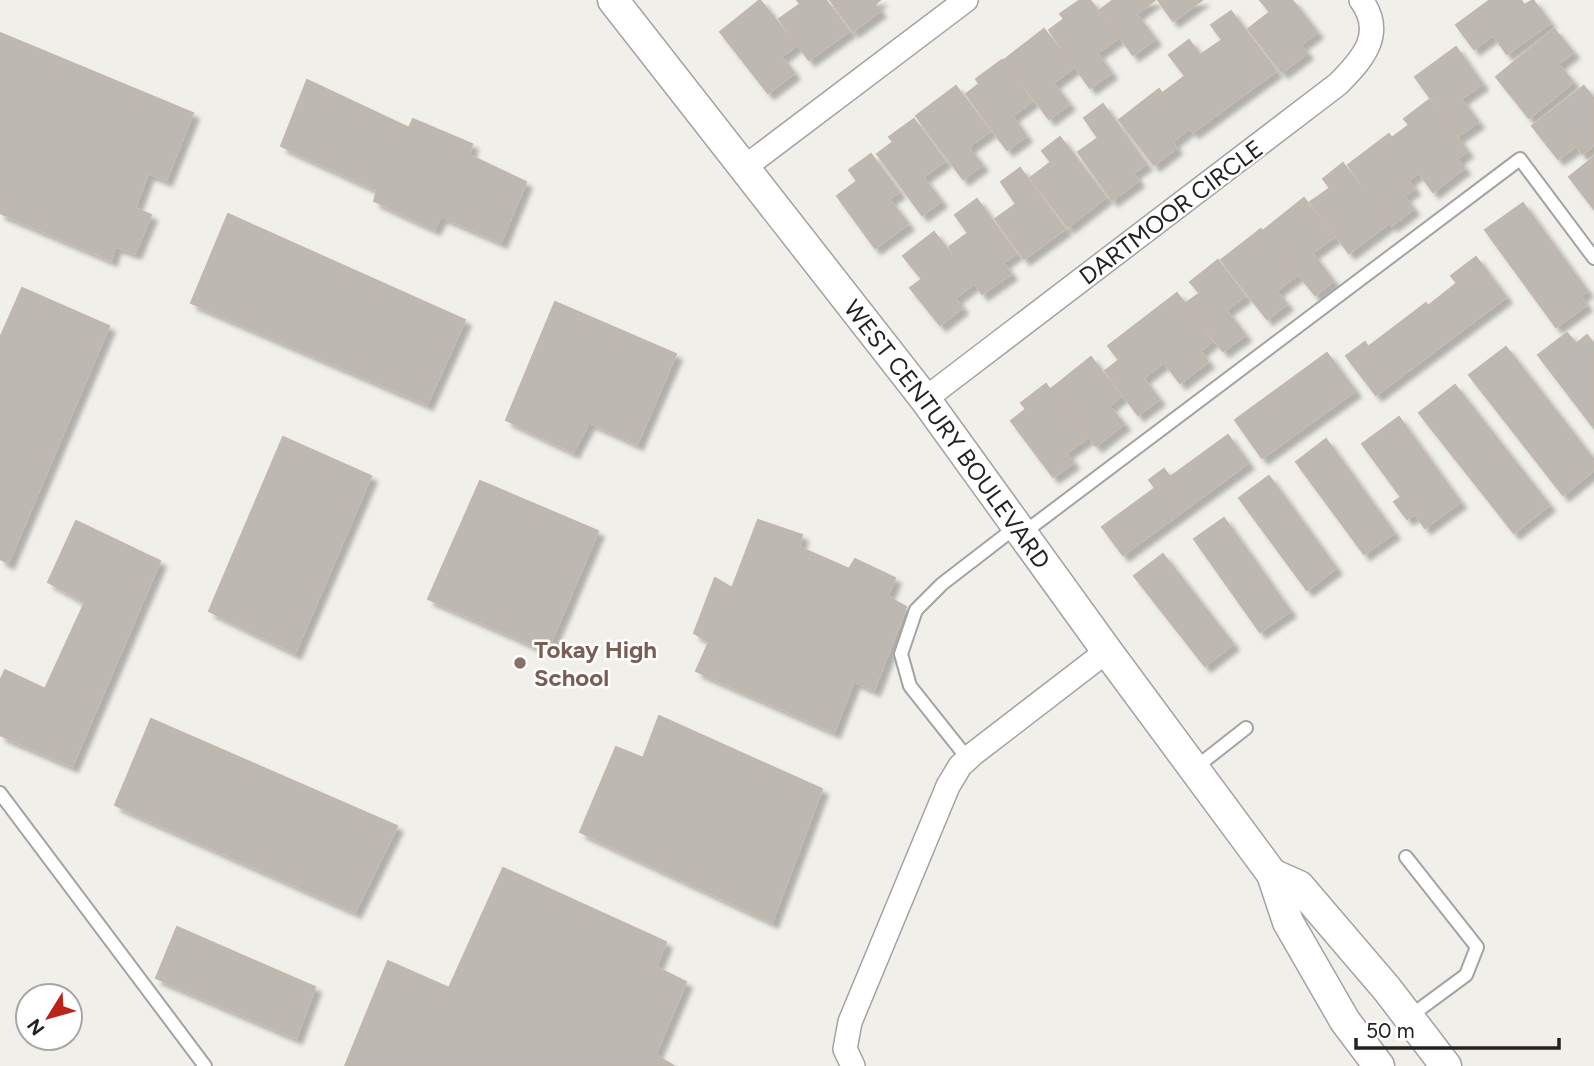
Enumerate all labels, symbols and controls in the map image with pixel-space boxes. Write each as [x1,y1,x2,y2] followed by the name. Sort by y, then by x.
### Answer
[1074,134,1268,290] street label: DARTMOOR CIRCLE
[838,294,1057,574] street label: WEST CENTURY BOULEVARD
[534,635,657,692] place label: Tokay High School
[512,655,528,671] marker: Tokay High School
[14,982,84,1052] north arrow
[1356,1006,1559,1050] scale bar
[22,1014,49,1040] text: N
[1366,1018,1415,1043] text: 50 m

